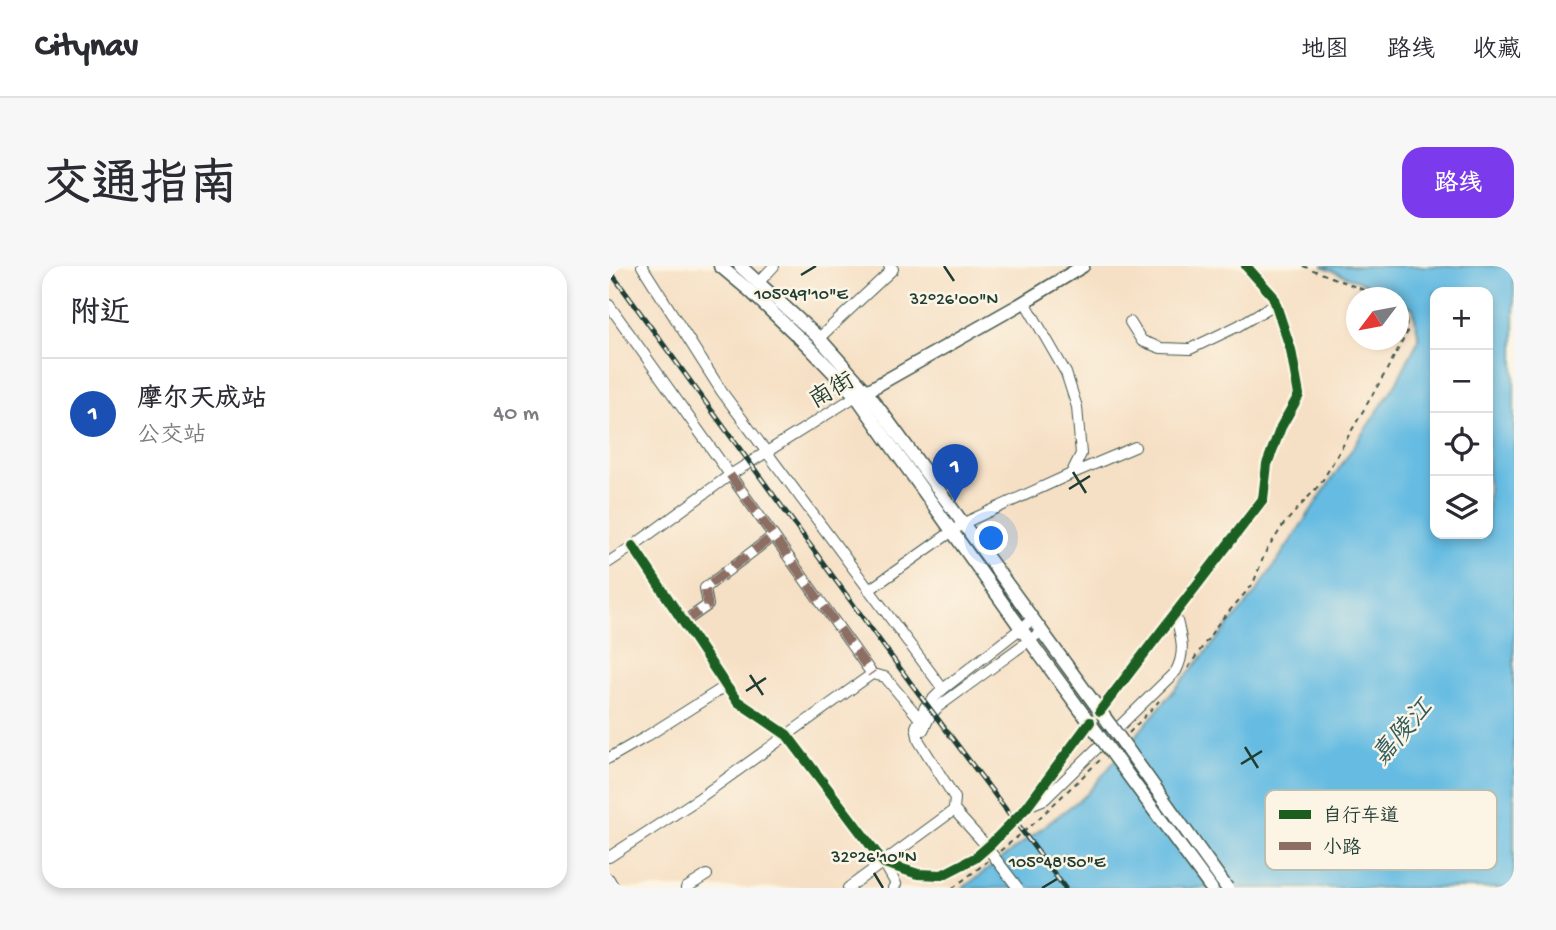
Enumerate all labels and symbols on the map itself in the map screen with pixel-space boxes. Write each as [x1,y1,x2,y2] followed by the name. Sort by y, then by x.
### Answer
[753,285,848,306] text: 105°49'10"E
[1346,287,1409,350] north arrow
[909,290,998,311] text: 32°26'00"N
[804,367,861,417] street label: 南街
[932,444,978,502] pin: 1
[974,521,1008,555] your location
[1366,692,1442,774] water label: 嘉陵江
[1265,790,1497,870] legend
[1323,805,1399,829] text: 自行车道
[1323,837,1361,861] text: 小路
[830,848,917,869] text: 32°26'10"N
[1008,853,1106,874] text: 105°48'50"E

